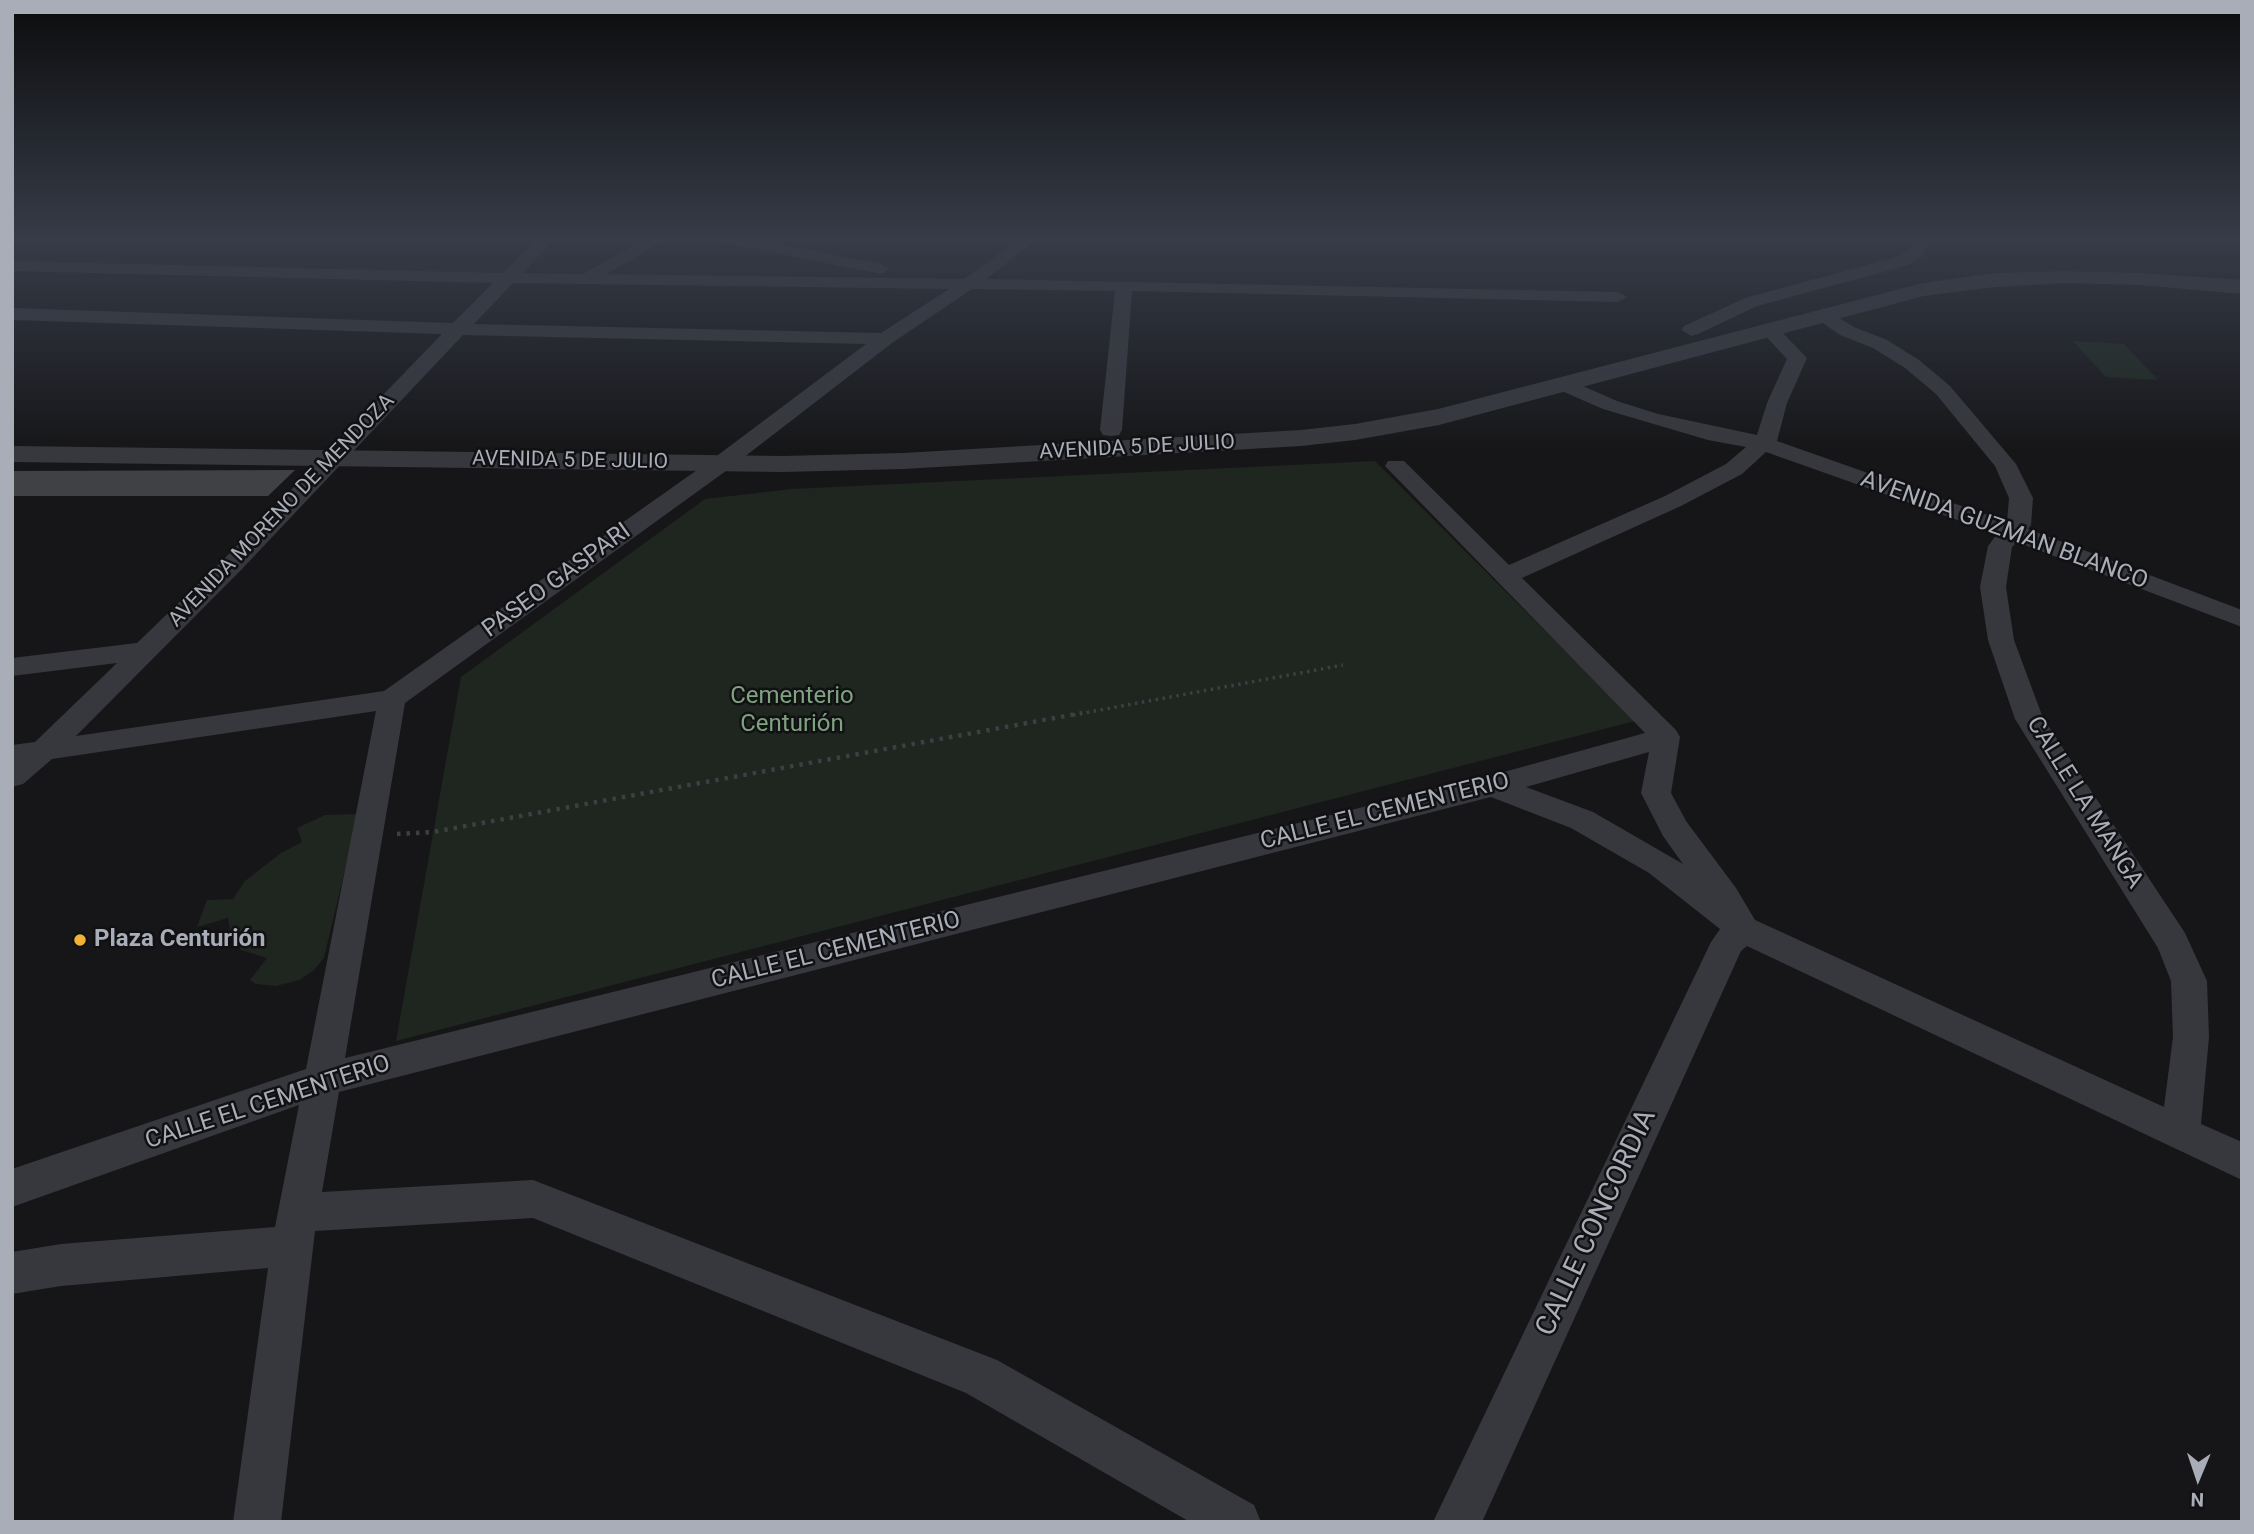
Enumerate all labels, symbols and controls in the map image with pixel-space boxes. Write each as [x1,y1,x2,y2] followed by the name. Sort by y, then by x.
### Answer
[164,389,400,633] street label: AVENIDA MORENO DE MENDOZA
[1039,430,1235,466] street label: AVENIDA 5 DE JULIO
[472,447,668,475] street label: AVENIDA 5 DE JULIO
[1856,466,2152,596] street label: AVENIDA GUZMAN BLANCO
[477,518,637,644] street label: PASEO GASPARI
[730,683,854,739] park label: Cementerio Centurión
[2019,712,2149,894] street label: CALLE LA MANGA
[1257,767,1513,857] street label: CALLE EL CEMENTERIO
[708,906,964,996] street label: CALLE EL CEMENTERIO
[94,926,266,954] place label: Plaza Centurión
[72,932,88,948] marker: Plaza Centurión
[142,1050,394,1156] street label: CALLE EL CEMENTERIO
[1530,1104,1664,1342] street label: CALLE CONCORDIA
[2163,1443,2233,1513] north arrow
[2190,1488,2204,1511] text: N

